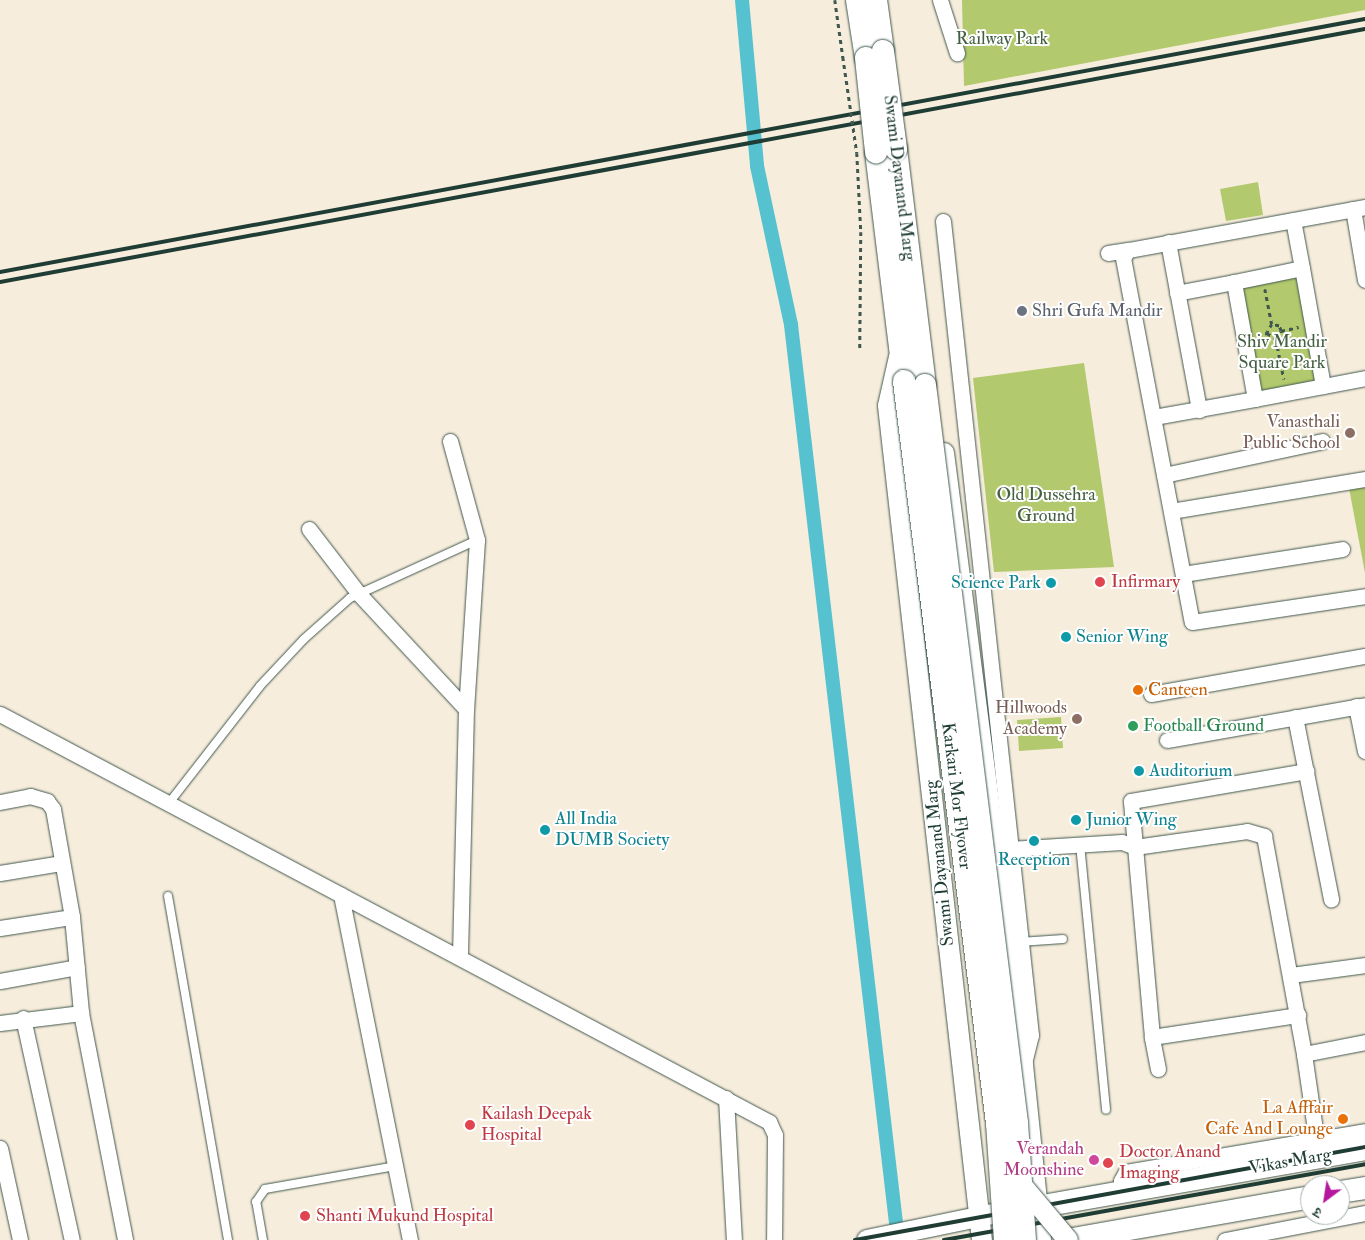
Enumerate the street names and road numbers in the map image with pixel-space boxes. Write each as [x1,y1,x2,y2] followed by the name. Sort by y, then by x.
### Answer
[878,94,920,262] street label: Swami Dayanand Marg
[936,721,976,871] street label: Karkari Mor Flyover
[921,779,959,947] street label: Swami Dayanand Marg
[1247,1144,1333,1180] street label: Vikas Marg

